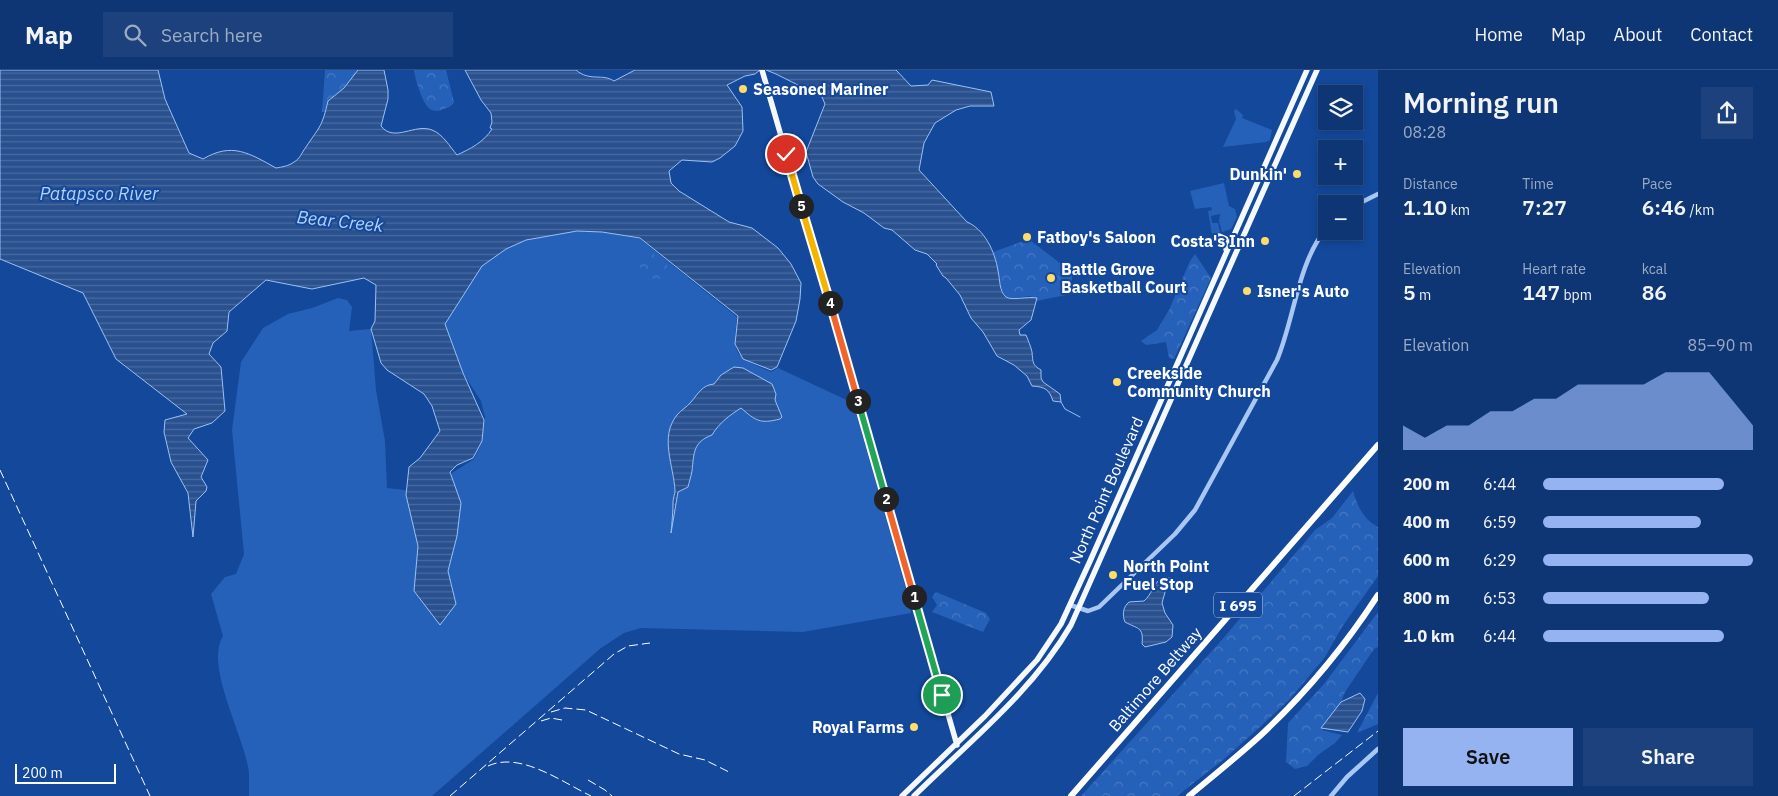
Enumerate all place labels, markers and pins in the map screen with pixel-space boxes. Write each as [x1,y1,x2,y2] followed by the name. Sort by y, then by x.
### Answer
[753,79,889,99] place label: Seasoned Mariner
[737,83,749,95] marker: Seasoned Mariner
[765,133,807,175] pin
[1229,164,1287,184] place label: Dunkin'
[1291,168,1303,180] marker: Dunkin'
[788,194,814,218] pin: 5
[1037,227,1156,247] place label: Fatboy's Saloon
[1021,231,1033,243] marker: Fatboy's Saloon
[1171,231,1255,251] place label: Costa's Inn
[1259,235,1271,247] marker: Costa's Inn
[1061,259,1187,297] place label: Battle Grove Basketball Court
[1045,272,1057,284] marker: Battle Grove Basketball Court
[1257,281,1349,301] place label: Isner's Auto
[1241,285,1253,297] marker: Isner's Auto
[818,290,842,316] pin: 4
[1127,363,1271,401] place label: Creekside Community Church
[1111,376,1123,388] marker: Creekside Community Church
[846,388,870,414] pin: 3
[874,486,898,512] pin: 2
[1123,556,1209,594] place label: North Point Fuel Stop
[1107,569,1119,581] marker: North Point Fuel Stop
[902,584,926,610] pin: 1
[921,674,963,716] pin
[812,717,904,737] place label: Royal Farms
[908,721,920,733] marker: Royal Farms

